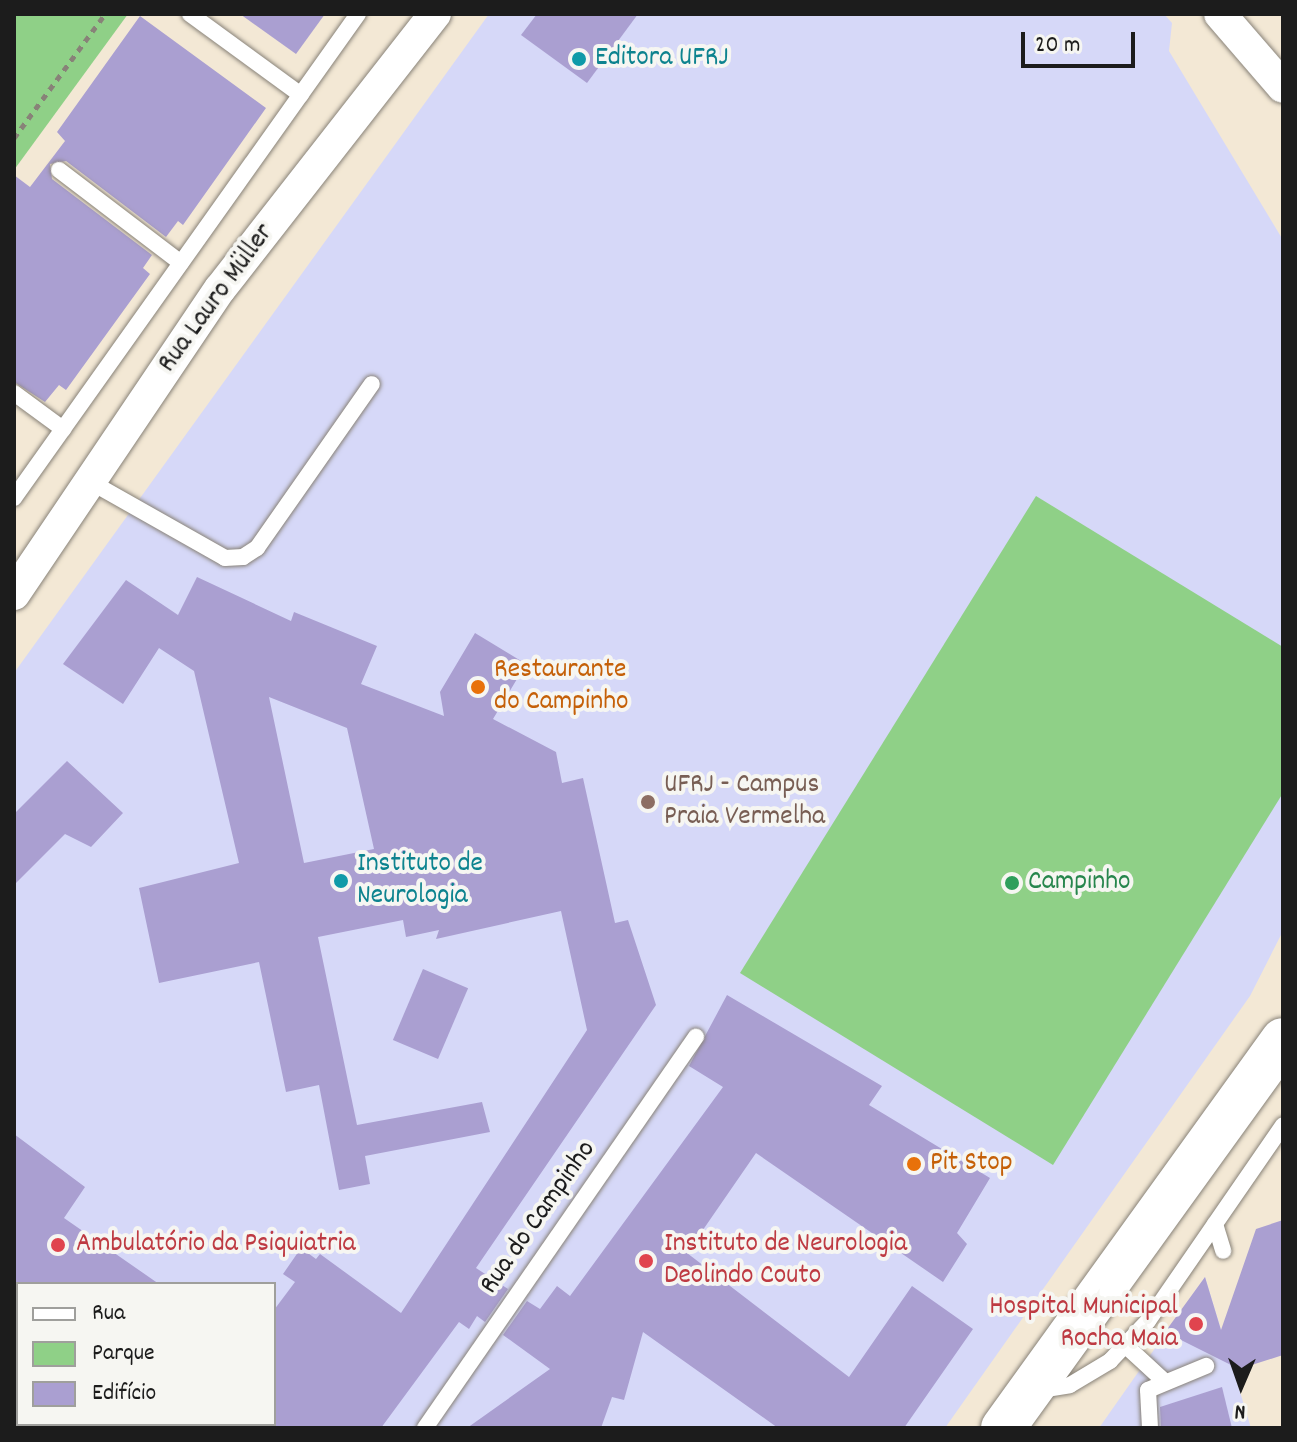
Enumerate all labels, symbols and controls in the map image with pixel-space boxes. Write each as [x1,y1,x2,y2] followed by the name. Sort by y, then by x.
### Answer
[1025,16,1139,66] scale bar
[1035,29,1081,63] text: 20 m
[595,42,729,76] place label: Editora UFRJ
[570,50,588,68] marker: Editora UFRJ
[152,218,282,380] street label: Rua Lauro Müller
[494,654,628,720] place label: Restaurante do Campinho
[469,678,487,696] marker: Restaurante do Campinho
[664,769,825,835] place label: UFRJ - Campus Praia Vermelha
[639,793,657,811] marker: UFRJ - Campus Praia Vermelha
[357,848,483,914] place label: Instituto de Neurologia
[1028,866,1130,900] place label: Campinho
[332,872,350,890] marker: Instituto de Neurologia
[1003,874,1021,892] marker: Campinho
[474,1135,604,1301] street label: Rua do Campinho
[930,1147,1013,1181] place label: Pit Stop
[905,1155,923,1173] marker: Pit Stop
[76,1228,356,1262] place label: Ambulatório da Psiquiatria
[664,1228,907,1294] place label: Instituto de Neurologia Deolindo Couto
[47,1234,69,1256] marker: Ambulatório da Psiquiatria
[635,1250,657,1272] marker: Instituto de Neurologia Deolindo Couto
[16,1282,276,1426] legend
[989,1291,1178,1357] place label: Hospital Municipal Rocha Maia
[92,1297,125,1331] text: Rua
[1185,1313,1207,1335] marker: Hospital Municipal Rocha Maia
[92,1337,155,1371] text: Parque
[1201,1346,1281,1426] north arrow
[92,1377,156,1411] text: Edifício
[1234,1395,1246,1426] text: N

